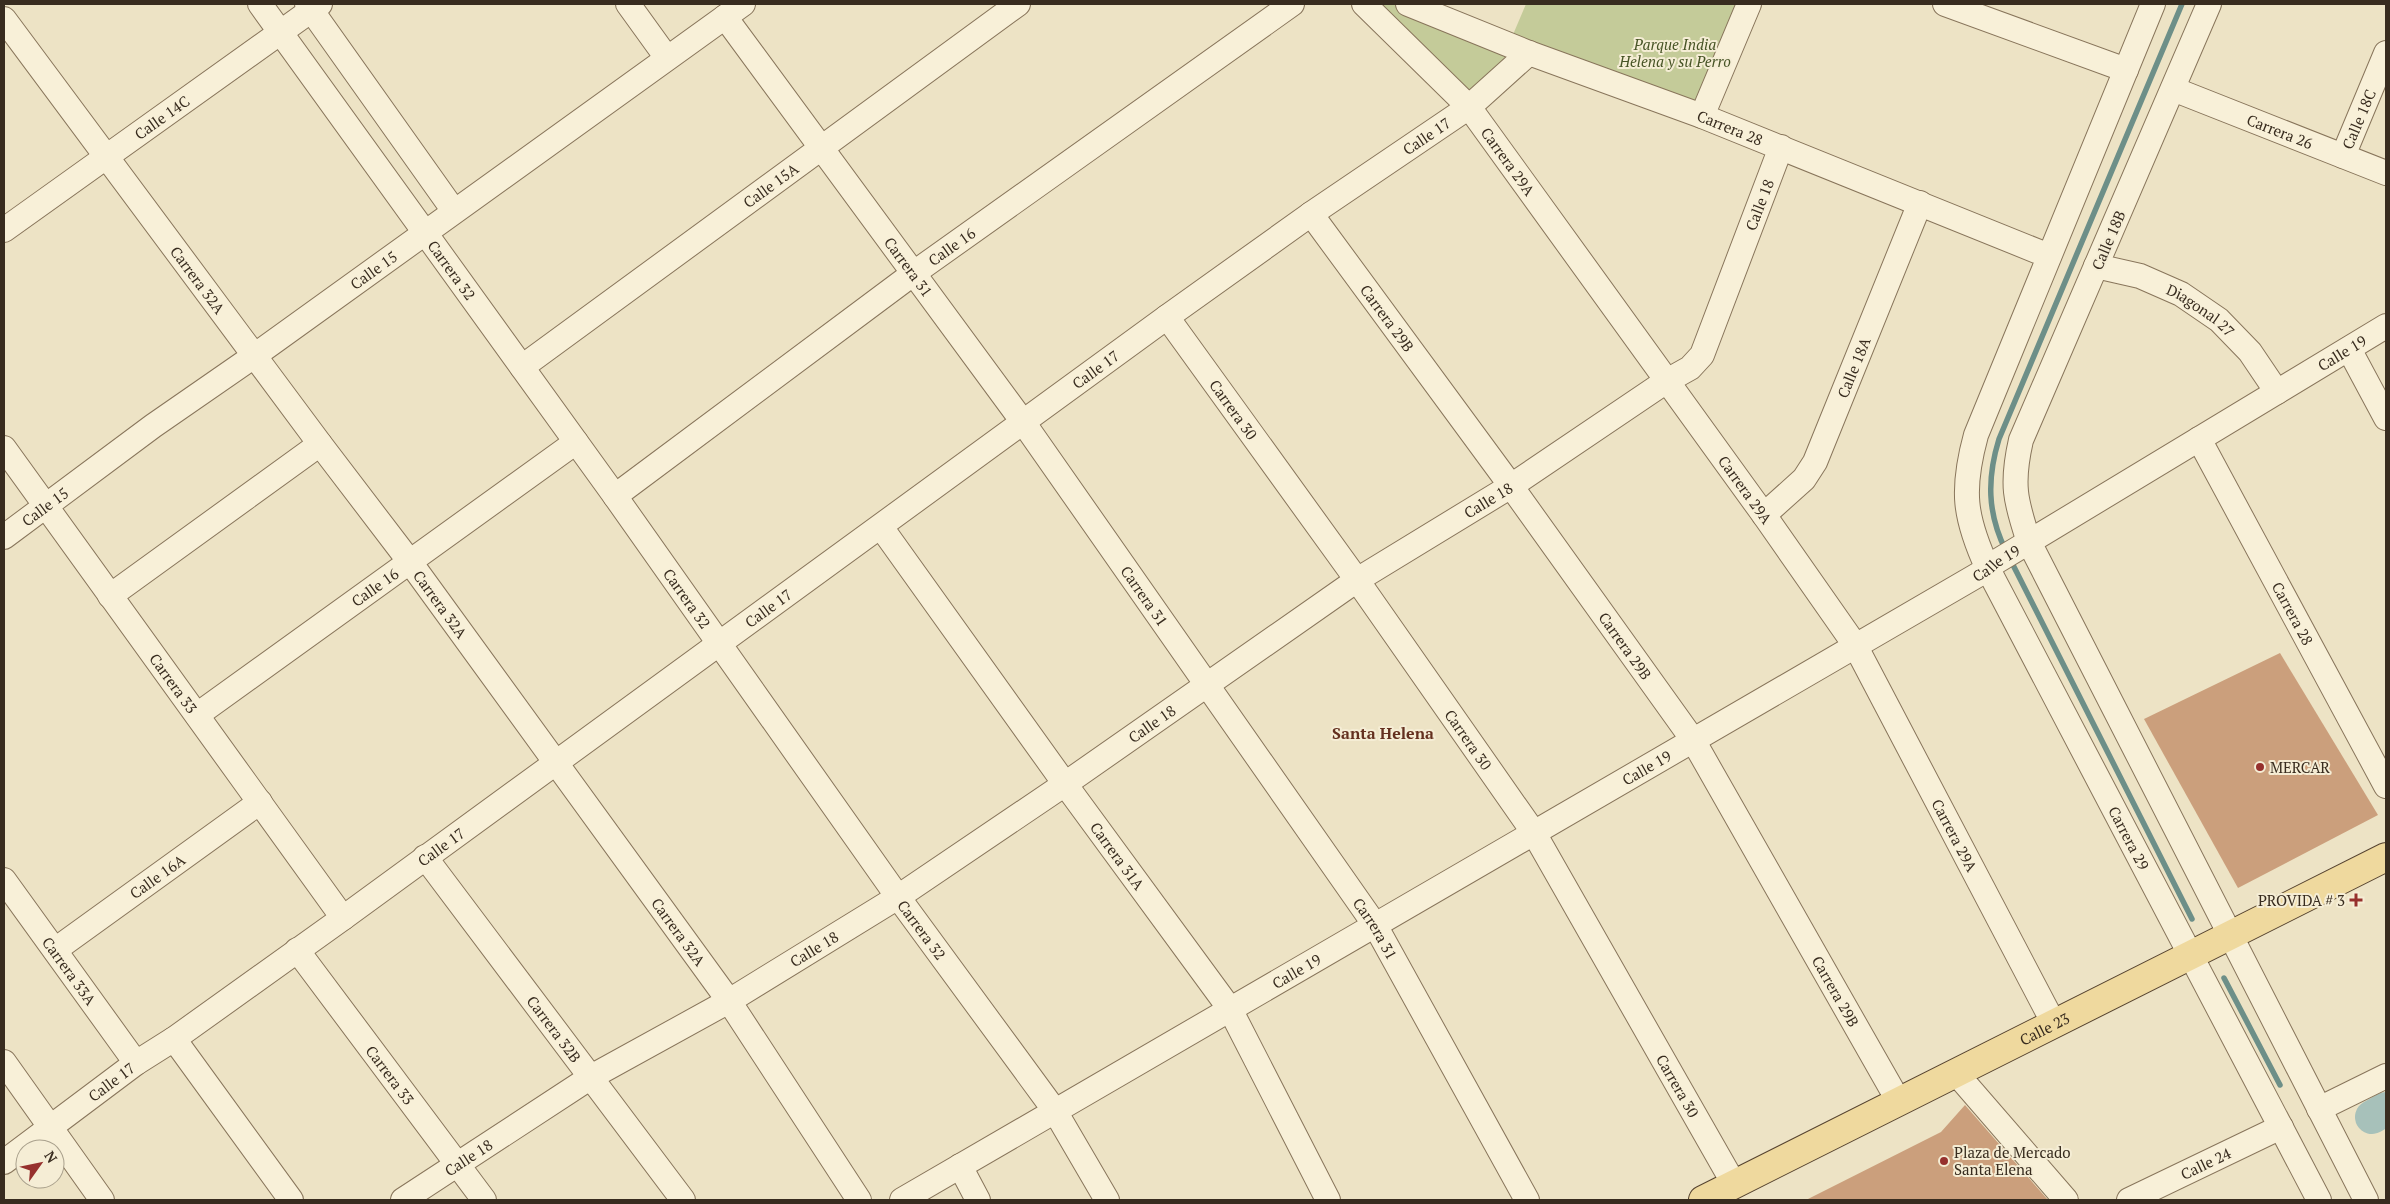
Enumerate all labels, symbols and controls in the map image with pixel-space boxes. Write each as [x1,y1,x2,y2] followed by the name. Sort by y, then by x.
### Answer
[1618,34,1731,71] park label: Parque India Helena y su Perro
[2337,86,2380,152] street label: Calle 18C
[130,91,193,144] street label: Calle 14C
[1694,105,1766,150] street label: Carrera 28
[2244,109,2316,153] street label: Carrera 26
[1399,113,1454,159] street label: Calle 17
[1477,123,1540,200] street label: Carrera 29A
[739,158,803,212] street label: Calle 15A
[1740,176,1778,233] street label: Calle 18
[2087,207,2129,273] street label: Calle 18B
[924,223,979,270] street label: Calle 16
[880,233,937,301] street label: Carrera 31
[424,236,480,304] street label: Carrera 32
[166,242,230,318] street label: Carrera 32A
[346,246,401,294] street label: Calle 15
[2164,279,2239,340] street label: Diagonal 27
[1356,280,1419,355] street label: Carrera 29B
[2314,330,2370,375] street label: Calle 19
[1832,334,1875,401] street label: Calle 18A
[1068,345,1123,393] street label: Calle 17
[1205,375,1262,443] street label: Carrera 30
[1714,451,1777,528] street label: Carrera 29A
[1460,478,1516,522] street label: Calle 18
[17,483,72,531] street label: Calle 15
[1968,540,2023,586] street label: Calle 19
[1117,562,1173,630] street label: Carrera 31
[347,563,402,611] street label: Calle 16
[659,564,715,632] street label: Carrera 32
[409,566,472,643] street label: Carrera 32A
[2268,578,2318,649] street label: Carrera 28
[741,584,796,632] street label: Calle 17
[1594,608,1656,683] street label: Carrera 29B
[145,649,202,717] street label: Carrera 33
[1124,700,1179,747] street label: Calle 18
[1440,705,1497,774] street label: Carrera 30
[1332,722,1434,744] district label: Santa Helena
[1618,745,1675,790] street label: Calle 19
[2270,757,2330,777] place label: MERCAR
[2254,761,2266,773] marker: MERCAR
[1927,795,1983,876] street label: Carrera 29A
[2104,803,2154,873] street label: Carrera 29
[1086,818,1150,894] street label: Carrera 31A
[413,823,468,870] street label: Calle 17
[125,849,189,903] street label: Calle 16A
[2258,890,2345,910] place label: PROVIDA # 3
[2349,893,2363,907] marker: PROVIDA # 3
[647,894,711,970] street label: Carrera 32A
[1349,894,1402,963] street label: Carrera 31
[893,896,951,964] street label: Carrera 32
[786,926,842,971] street label: Calle 18
[38,933,101,1010] street label: Carrera 33A
[1268,949,1324,993] street label: Calle 19
[1808,952,1864,1030] street label: Carrera 29B
[523,991,586,1066] street label: Carrera 32B
[2016,1008,2073,1050] street label: Calle 23
[362,1041,419,1109] street label: Carrera 33
[1652,1051,1704,1121] street label: Carrera 30
[84,1058,139,1106] street label: Calle 17
[440,1134,496,1180] street label: Calle 18
[15,1139,65,1189] north arrow
[1954,1142,2071,1179] place label: Plaza de Mercado Santa Elena
[2177,1143,2234,1184] street label: Calle 24
[40,1147,62,1167] text: N
[1938,1155,1950,1167] marker: Plaza de Mercado Santa Elena

